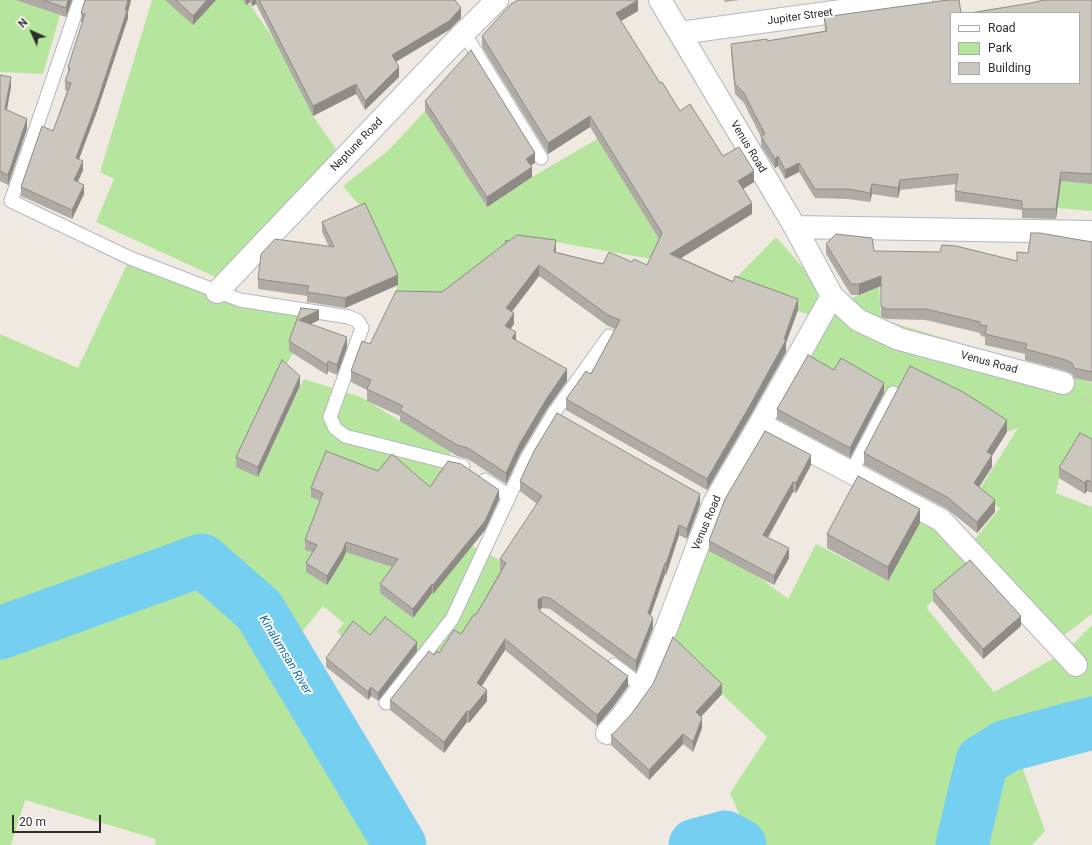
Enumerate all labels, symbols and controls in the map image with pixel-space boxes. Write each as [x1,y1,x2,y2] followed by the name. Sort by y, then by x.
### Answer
[766,6,834,28] street label: Jupiter Street
[12,12,52,52] north arrow
[950,12,1080,84] legend
[16,16,30,31] text: N
[988,21,1016,35] text: Road
[988,41,1012,55] text: Park
[988,61,1031,75] text: Building
[328,115,386,175] street label: Neptune Road
[727,119,769,175] street label: Venus Road
[959,349,1019,377] street label: Venus Road
[690,494,724,552] street label: Venus Road
[256,613,314,697] water label: Kinalumsan River
[14,807,103,833] scale bar
[19,815,46,829] text: 20 m

